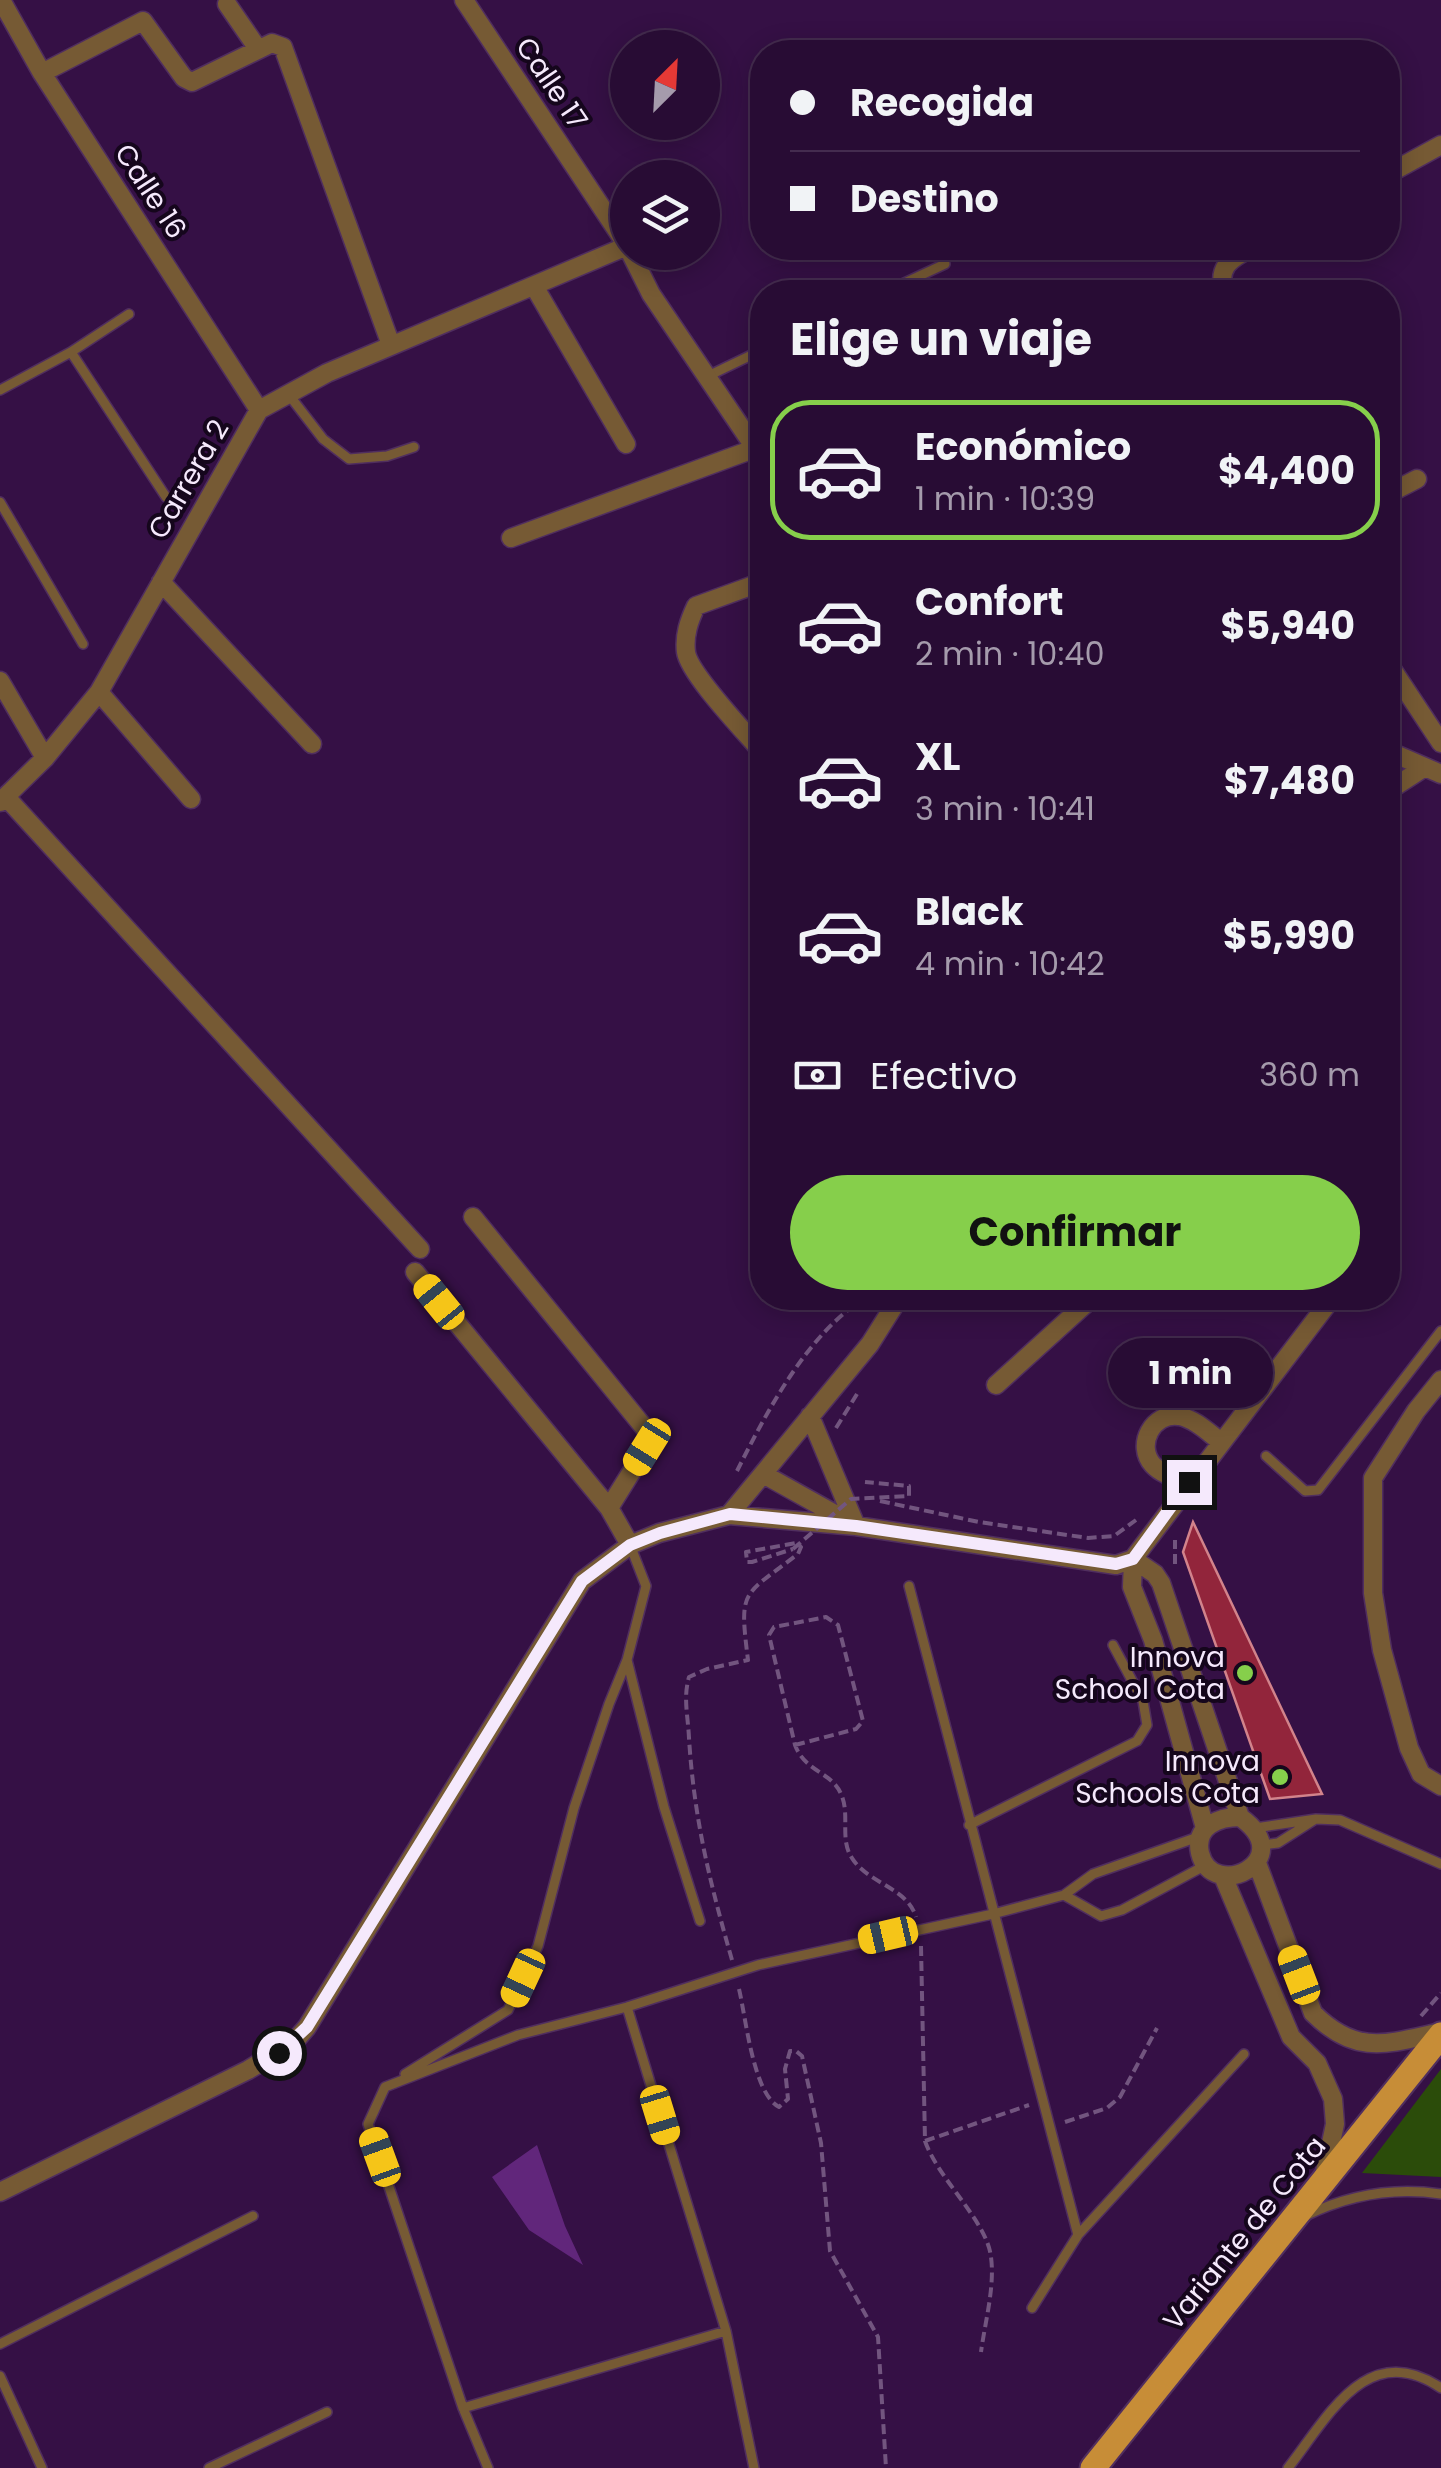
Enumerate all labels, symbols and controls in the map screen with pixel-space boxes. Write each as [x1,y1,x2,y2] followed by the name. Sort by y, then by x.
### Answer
[507,30,597,137] street label: Calle 17
[610,30,720,140] north arrow
[610,30,720,270] map controls
[850,76,1034,129] text: Recogida
[105,136,196,246] street label: Calle 16
[610,160,720,270] button: layers
[850,172,999,225] text: Destino
[790,308,1092,371] text: Elige un viaje
[139,412,238,546] street label: Carrera 2
[915,420,1131,473] text: Económico
[795,425,885,515] icon: car
[1218,444,1355,497] text: $4,400
[915,476,1095,521] text: 1 min · 10:39
[915,575,1063,628] text: Confort
[795,580,885,670] icon: car
[1221,599,1355,652] text: $5,940
[915,631,1105,676] text: 2 min · 10:40
[915,730,960,783] text: XL
[795,735,885,825] icon: car
[1224,754,1355,807] text: $7,480
[915,786,1095,831] text: 3 min · 10:41
[915,885,1024,938] text: Black
[795,890,885,980] icon: car
[1223,909,1355,962] text: $5,990
[915,941,1105,986] text: 4 min · 10:42
[790,1048,845,1103] icon: cash
[870,1049,1017,1102] text: Efectivo
[1259,1052,1360,1097] text: 360 m
[790,1175,1360,1290] button: Confirmar
[408,1269,470,1335] car
[1106,1337,1272,1407] callout: 1 min
[1149,1350,1232,1395] text: 1 min
[618,1414,676,1480] car
[1167,1460,1212,1505] route end
[1055,1638,1225,1709] place label: Innova School Cota
[1234,1662,1256,1684] marker: Innova School Cota
[1075,1742,1260,1813] place label: Innova Schools Cota
[1269,1766,1291,1788] marker: Innova Schools Cota
[855,1914,921,1956] car
[1274,1942,1324,2008] car
[497,1944,549,2012] car
[257,2031,302,2076] route start
[637,2082,683,2148] car
[356,2124,404,2190] car
[1154,2128,1335,2339] street label: Variante de Cota

